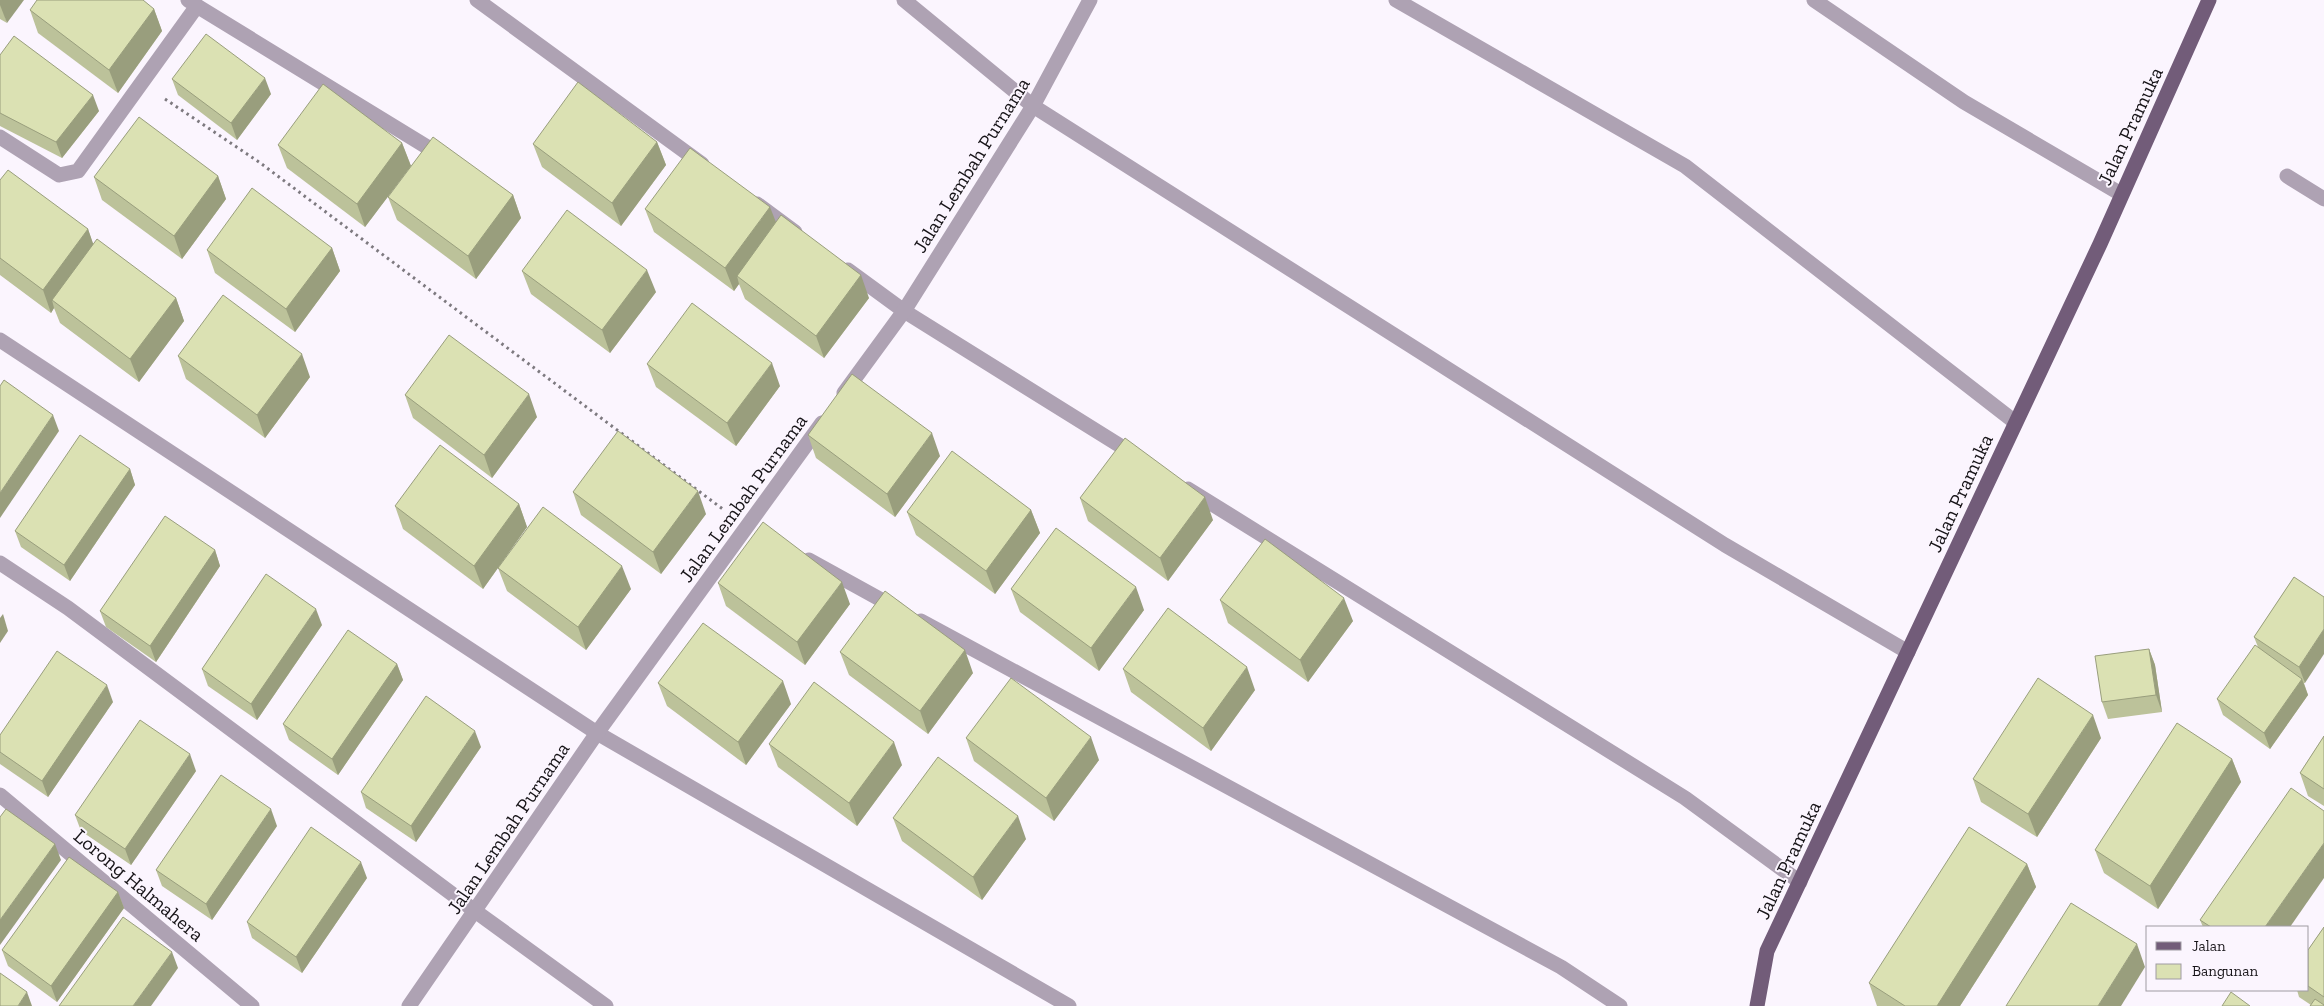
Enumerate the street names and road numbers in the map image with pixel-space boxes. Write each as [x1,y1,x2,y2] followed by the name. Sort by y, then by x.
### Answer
[2092,63,2168,189] street label: Jalan Pramuka
[907,73,1035,257] street label: Jalan Lembah Purnama
[674,409,812,587] street label: Jalan Lembah Purnama
[1922,430,1998,556] street label: Jalan Pramuka
[442,737,575,918] street label: Jalan Lembah Purnama
[1750,797,1826,923] street label: Jalan Pramuka
[69,824,209,947] street label: Lorong Halmahera

